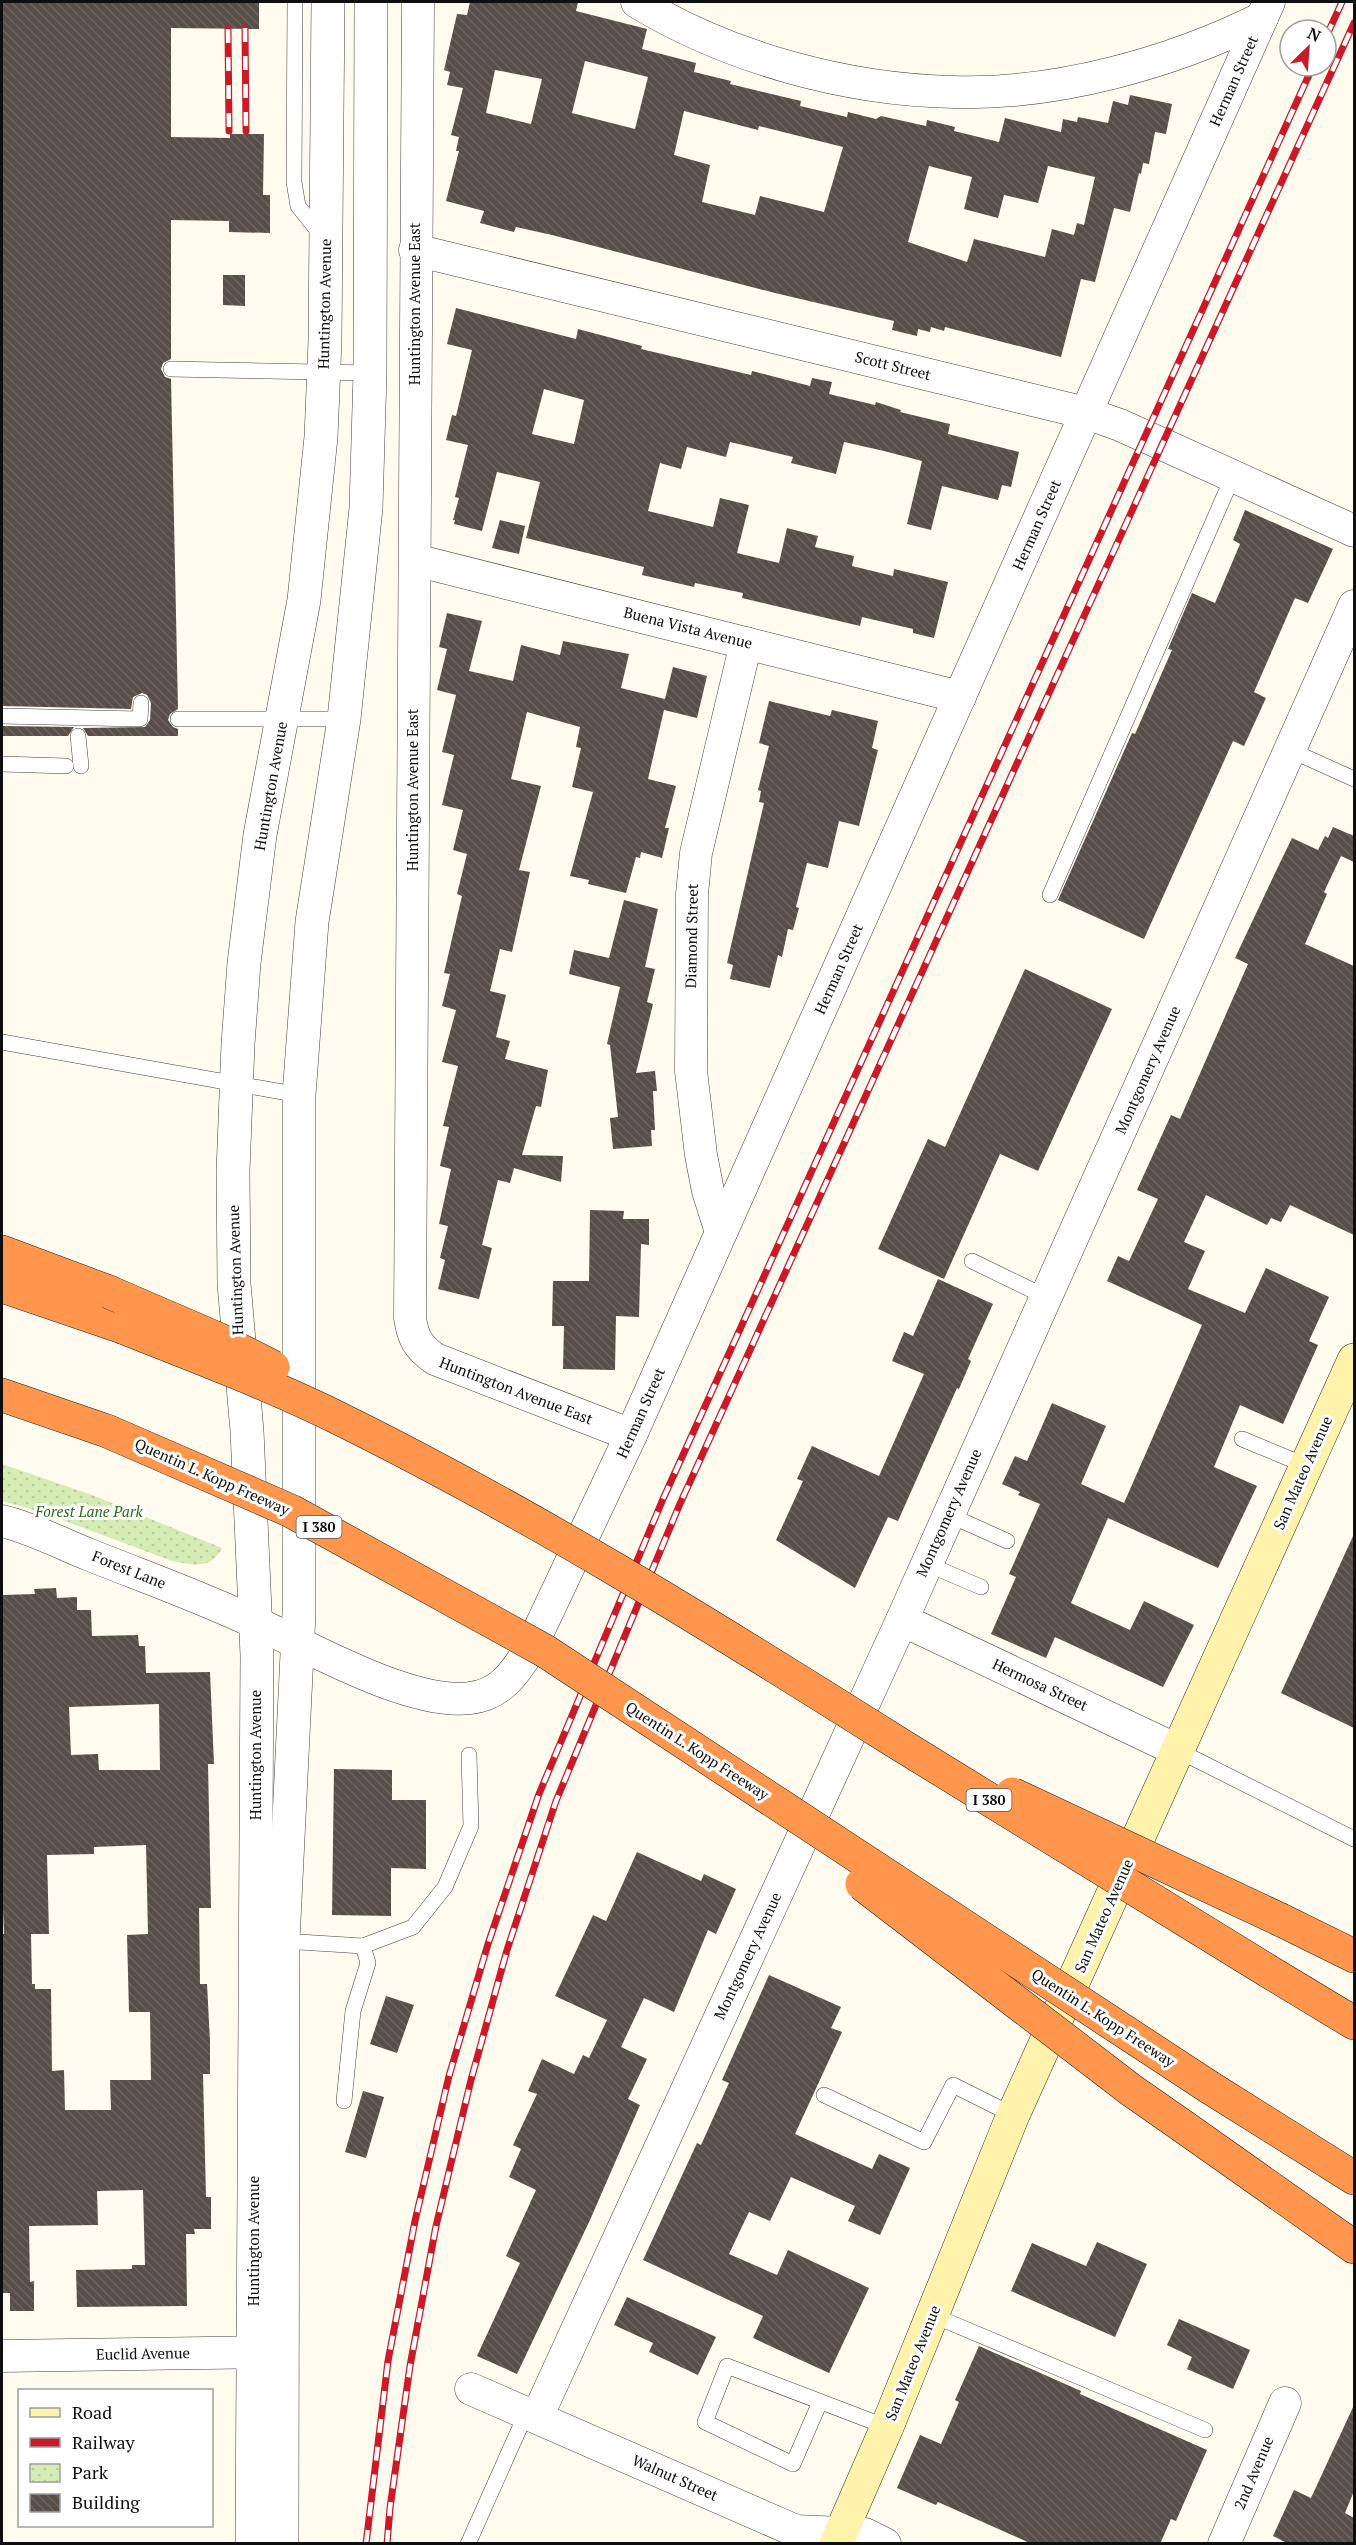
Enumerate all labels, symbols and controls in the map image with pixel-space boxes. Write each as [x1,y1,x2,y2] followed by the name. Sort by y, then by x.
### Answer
[1278,18,1338,78] north arrow
[1304,22,1324,47] text: N
[1204,32,1262,129] street label: Herman Street
[404,222,424,385] street label: Huntington Avenue East
[313,239,335,369] street label: Huntington Avenue
[853,346,934,384] street label: Scott Street
[1007,476,1065,573] street label: Herman Street
[622,601,755,653] street label: Buena Vista Avenue
[402,708,422,871] street label: Huntington Avenue East
[249,720,291,852] street label: Huntington Avenue
[680,883,702,989] street label: Diamond Street
[809,920,867,1017] street label: Herman Street
[1110,1002,1184,1137] street label: Montgomery Avenue
[223,1204,247,1336] street label: Huntington Avenue
[437,1352,596,1429] street label: Huntington Avenue East
[611,1364,669,1461] street label: Herman Street
[1268,1413,1336,1533] street label: San Mateo Avenue
[132,1433,293,1519] street label: Quentin L. Kopp Freeway
[911,1445,985,1580] street label: Montgomery Avenue
[34,1501,144,1521] park label: Forest Lane Park
[296,1516,342,1538] road number: I 380
[90,1545,169,1593] street label: Forest Lane
[989,1653,1092,1715] street label: Hermosa Street
[245,1690,265,1820] street label: Huntington Avenue
[622,1696,773,1804] street label: Quentin L. Kopp Freeway
[966,1789,1012,1811] road number: I 380
[1069,1856,1137,1976] street label: San Mateo Avenue
[709,1889,785,2023] street label: Montgomery Avenue
[1028,1963,1179,2071] street label: Quentin L. Kopp Freeway
[243,2176,263,2306] street label: Huntington Avenue
[880,2302,944,2423] street label: San Mateo Avenue
[96,2342,190,2364] street label: Euclid Avenue
[18,2389,213,2527] legend
[72,2400,112,2424] text: Road
[72,2430,136,2454] text: Railway
[1229,2433,1277,2512] street label: 2nd Avenue
[629,2449,722,2505] street label: Walnut Street
[72,2460,109,2484] text: Park
[72,2490,140,2514] text: Building

